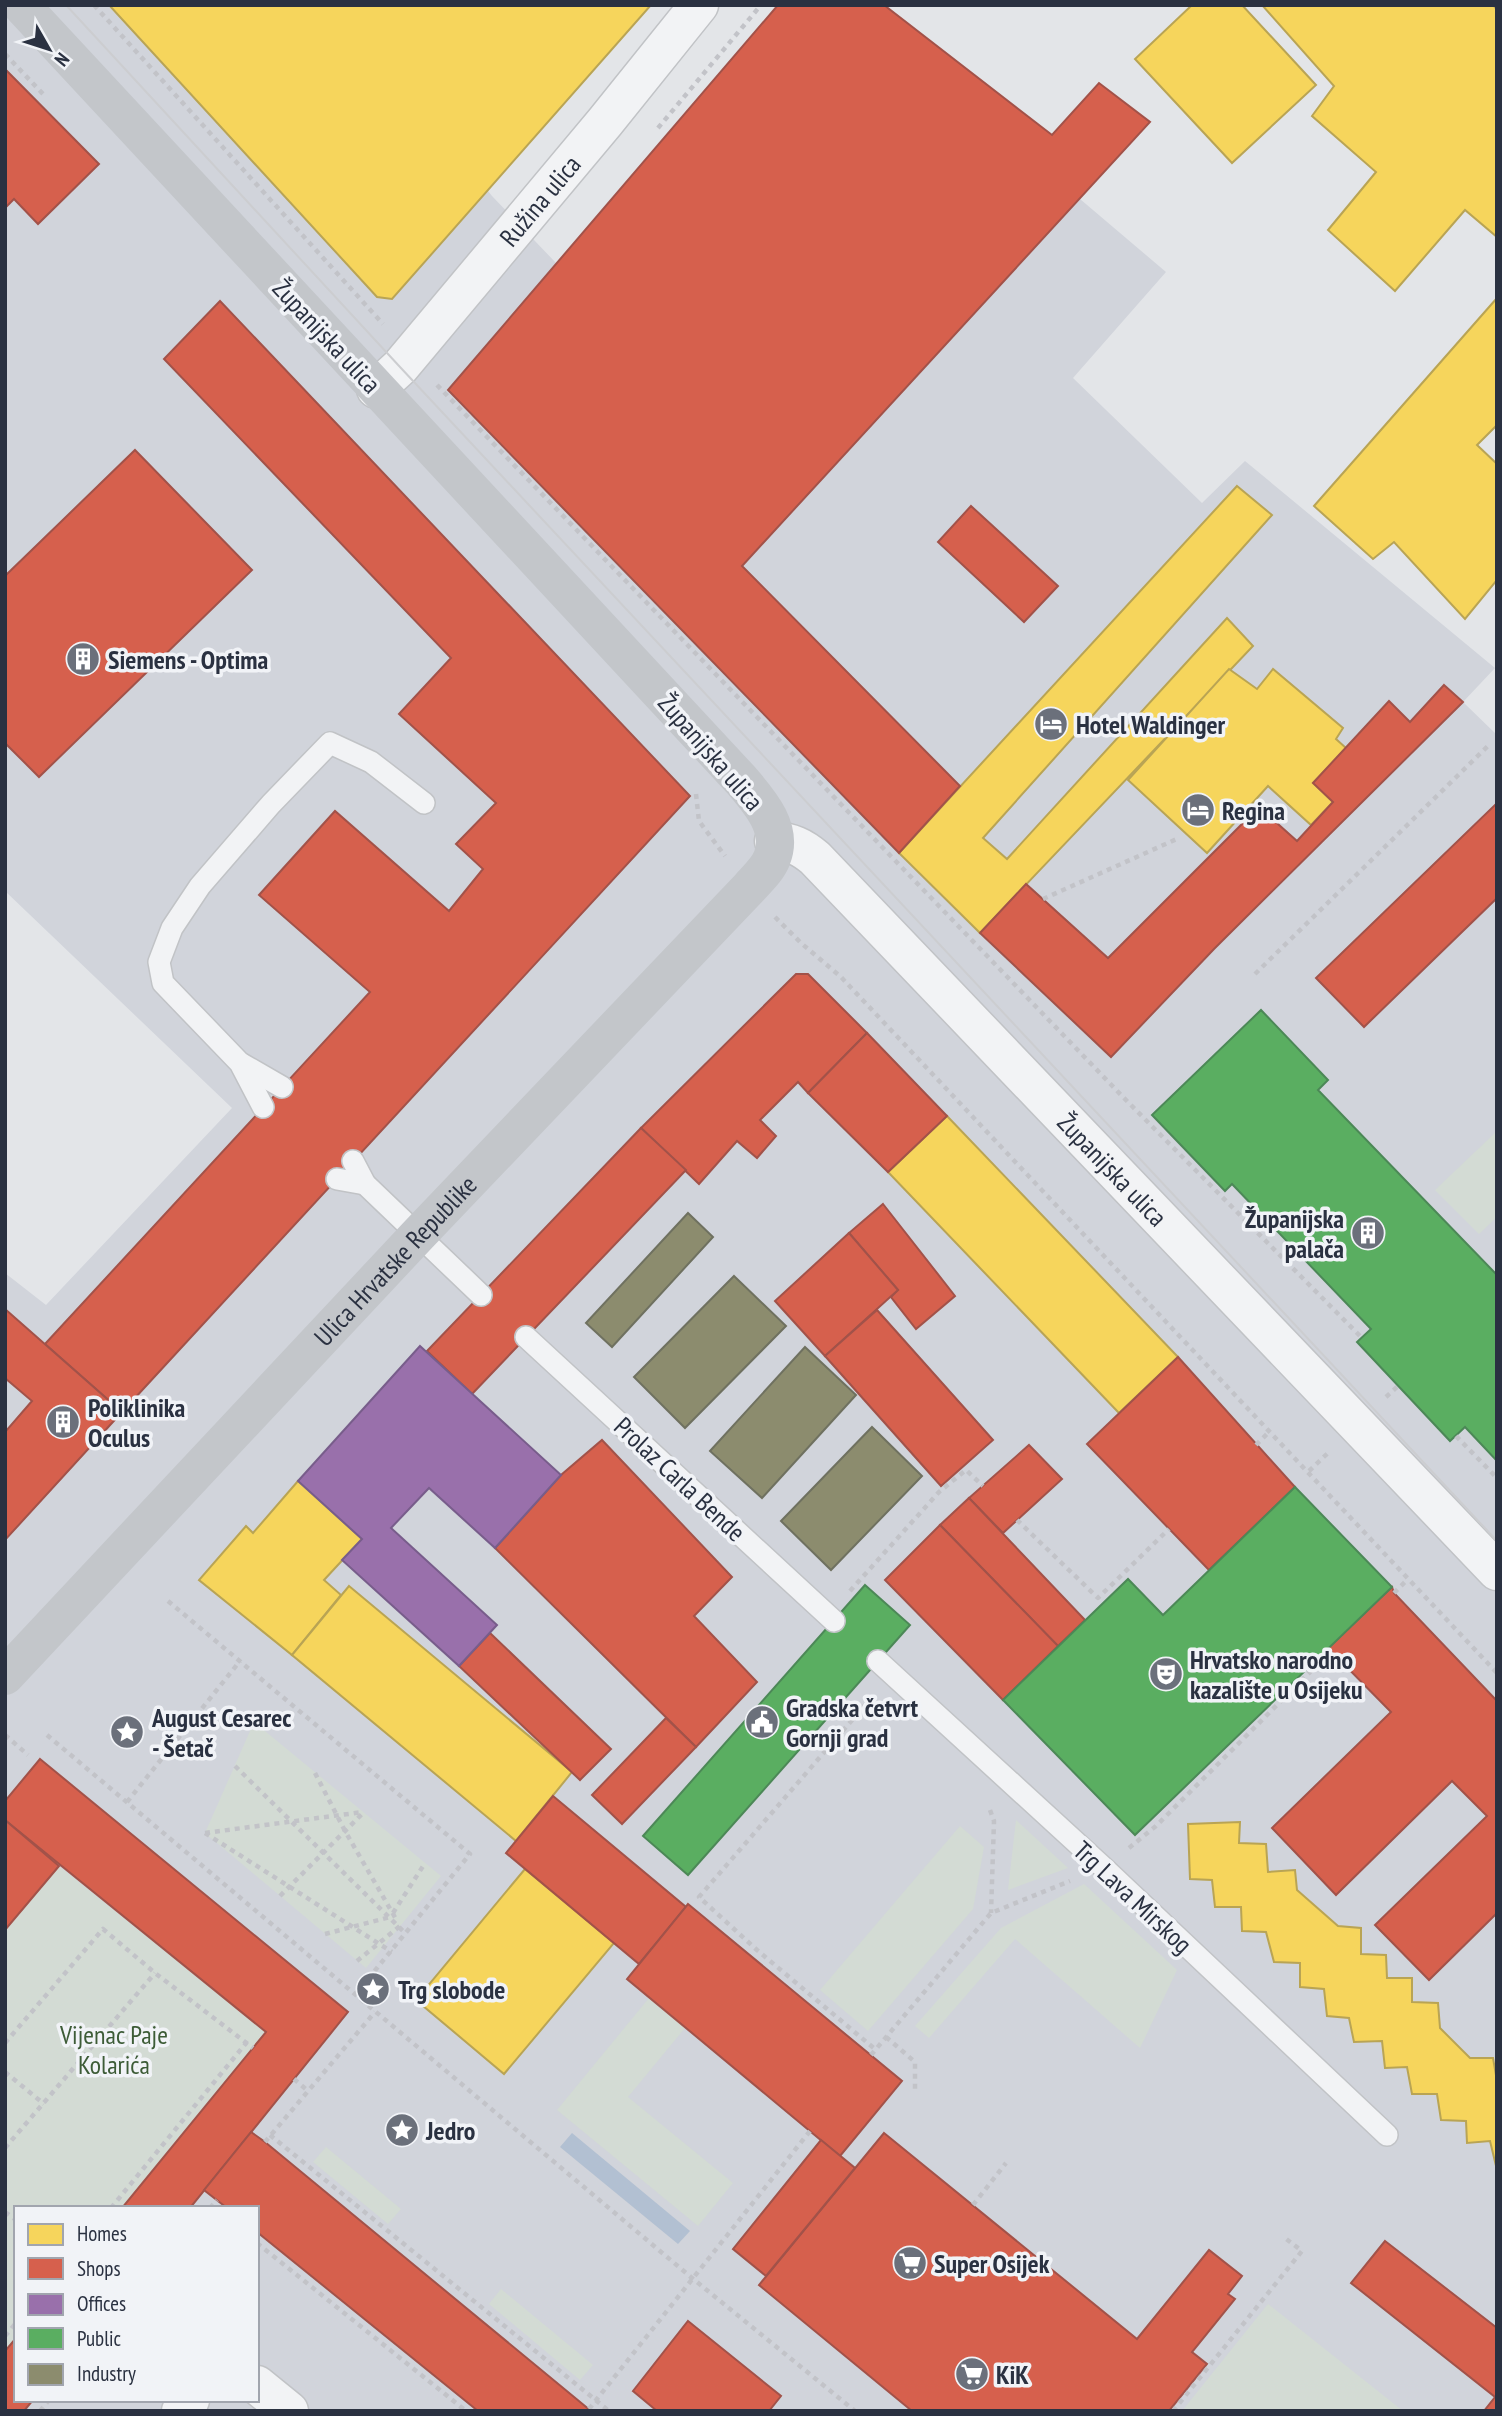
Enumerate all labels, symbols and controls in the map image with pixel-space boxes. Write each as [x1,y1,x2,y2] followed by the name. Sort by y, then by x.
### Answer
[14,14,84,84] north arrow
[50,48,75,71] text: N
[492,148,587,253] street label: Ružina ulica
[266,272,388,400] street label: Županijska ulica
[64,640,102,678] building icon: Siemens - Optima
[108,643,268,676] place label: Siemens - Optima
[651,687,771,817] street label: Županijska ulica
[1032,705,1070,743] hotel icon: Hotel Waldinger
[1076,708,1226,741] place label: Hotel Waldinger
[1179,791,1217,829] hotel icon: Regina
[1222,794,1285,827] place label: Regina
[1051,1106,1174,1233] street label: Županijska ulica
[307,1168,483,1352] street label: Ulica Hrvatske Republike
[1245,1202,1344,1265] place label: Županijska palača
[1349,1214,1387,1252] building icon: Županijska palača
[88,1391,185,1454] place label: Poliklinika Oculus
[44,1403,82,1441] building icon: Poliklinika Oculus
[607,1410,753,1548] street label: Prolaz Carla Bende
[1190,1643,1363,1706] place label: Hrvatsko narodno kazalište u Osijeku
[1147,1655,1185,1693] theatre icon: Hrvatsko narodno kazalište u Osijeku
[786,1691,918,1754] place label: Gradska četvrt Gornji grad
[151,1701,291,1764] place label: August Cesarec - Šetač
[743,1703,781,1741] public building icon: Gradska četvrt Gornji grad
[108,1713,146,1751] place icon: August Cesarec - Šetač
[1067,1834,1199,1960] street label: Trg Lava Mirskog
[354,1970,392,2008] place icon: Trg slobode
[398,1973,505,2006] place label: Trg slobode
[59,2018,168,2081] park label: Vijenac Paje Kolarića
[383,2111,421,2149] place icon: Jedro
[425,2114,475,2147] place label: Jedro
[14,2206,259,2402] legend
[77,2220,127,2247] text: Homes
[891,2244,929,2282] supermarket icon: Super Osijek
[934,2247,1050,2280] place label: Super Osijek
[77,2255,121,2282] text: Shops
[77,2290,126,2317] text: Offices
[77,2325,122,2352] text: Public
[953,2355,991,2393] supermarket icon: KiK
[996,2358,1029,2391] place label: KiK
[77,2360,136,2387] text: Industry

